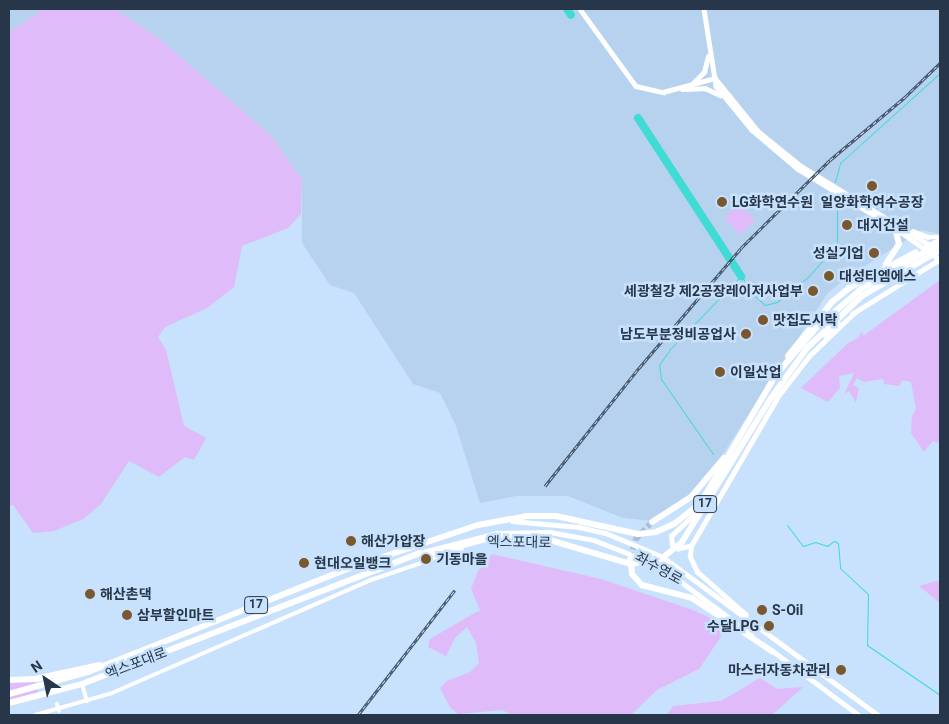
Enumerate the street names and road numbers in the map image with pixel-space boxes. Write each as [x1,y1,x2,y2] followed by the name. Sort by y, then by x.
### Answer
[692,494,718,514] road number: 17
[487,533,551,551] street label: 엑스포대로
[632,548,686,588] street label: 좌수영로
[244,596,268,614] road number: 17
[103,644,169,682] street label: 엑스포대로

